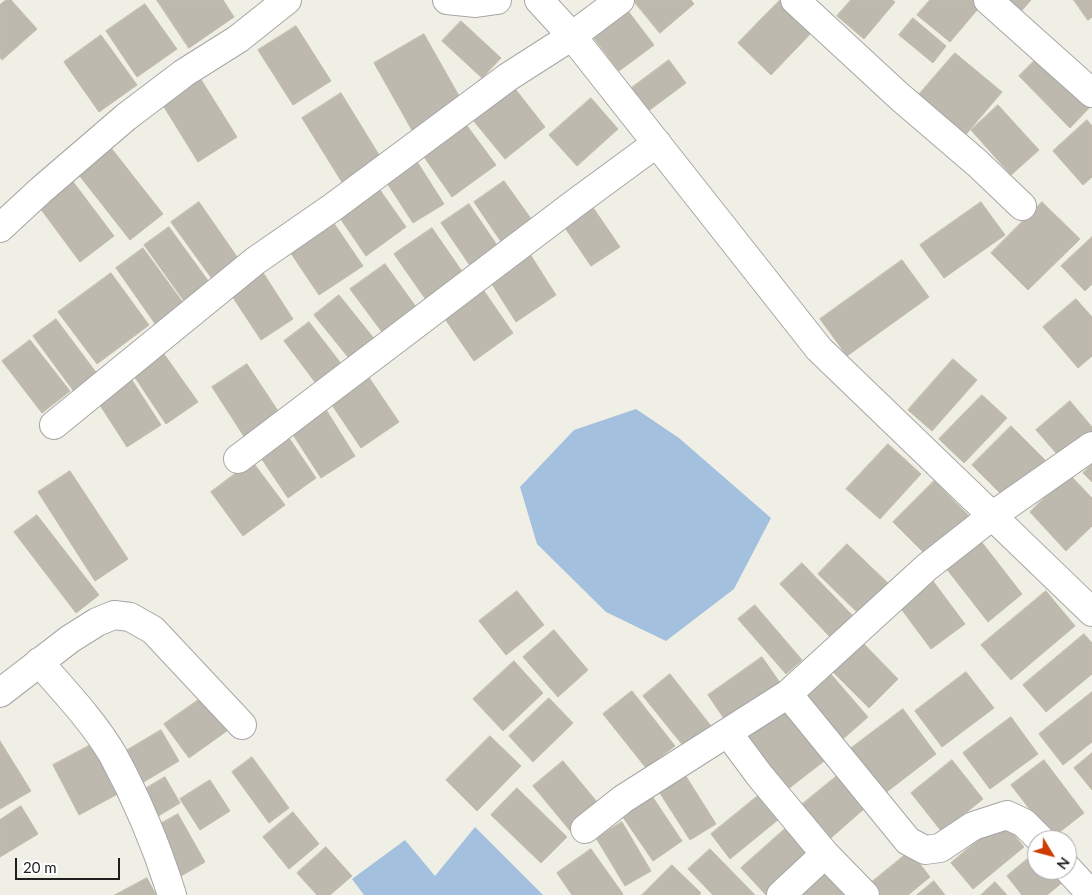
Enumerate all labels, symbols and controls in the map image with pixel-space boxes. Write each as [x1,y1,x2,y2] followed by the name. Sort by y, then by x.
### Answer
[1027,830,1077,880] north arrow
[18,848,122,880] scale bar
[1054,854,1074,873] text: N
[23,858,57,876] text: 20 m

